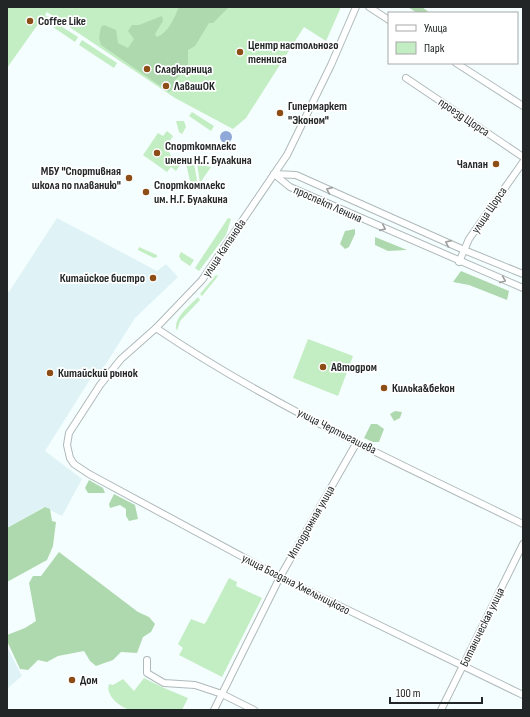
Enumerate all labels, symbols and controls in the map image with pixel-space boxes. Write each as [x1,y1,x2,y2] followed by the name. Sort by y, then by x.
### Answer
[388,12,518,64] legend
[38,14,86,29] place label: Coffee Like
[25,16,35,26] marker: Coffee Like
[424,21,448,36] text: Улица
[248,38,338,67] place label: Центр настольного тенниса
[424,41,445,56] text: Парк
[235,47,245,57] marker: Центр настольного тенниса
[155,62,212,77] place label: Сладкарница
[142,64,152,74] marker: Сладкарница
[173,79,215,94] place label: ЛавашOK
[161,81,171,91] marker: ЛавашOK
[435,95,493,140] street label: проезд Щорса
[288,99,347,128] place label: Гипермаркет "Эконом"
[275,108,285,118] marker: Гипермаркет "Эконом"
[165,139,252,168] place label: Спорткомплекс имени Н.Г. Булакина
[152,148,162,158] marker: Спорткомплекс имени Н.Г. Булакина
[457,157,488,172] place label: Чалпан
[491,159,501,169] marker: Чалпан
[32,164,121,193] place label: МБУ "Спортивная школа по плаванию"
[124,173,134,183] marker: МБУ "Спортивная школа по плаванию"
[154,178,228,207] place label: Спорткомплекс им. Н.Г. Булакина
[291,183,365,226] street label: проспект Ленина
[468,184,511,236] street label: улица Щорса
[141,187,151,197] marker: Спорткомплекс им. Н.Г. Булакина
[326,187,334,195] one-way arrow
[199,216,250,280] street label: улица Катанова
[380,224,387,232] one-way arrow
[445,239,452,247] one-way arrow
[60,271,145,286] place label: Китайское бистро
[148,273,158,283] marker: Китайское бистро
[498,275,506,283] one-way arrow
[330,360,377,375] place label: Автодром
[318,362,328,372] marker: Автодром
[58,366,139,381] place label: Китайский рынок
[45,368,55,378] marker: Китайский рынок
[392,381,455,396] place label: Килька&бекон
[379,383,389,393] marker: Килька&бекон
[295,405,379,458] street label: улица Чертыгашева
[284,483,339,561] street label: Ипподромная улица
[239,551,352,618] street label: улица Богдана Хмельницкого
[457,585,508,669] street label: Ботаническая улица
[80,673,98,688] place label: Дом
[67,675,77,685] marker: Дом
[390,679,482,705] scale bar
[396,686,421,701] text: 100 m

